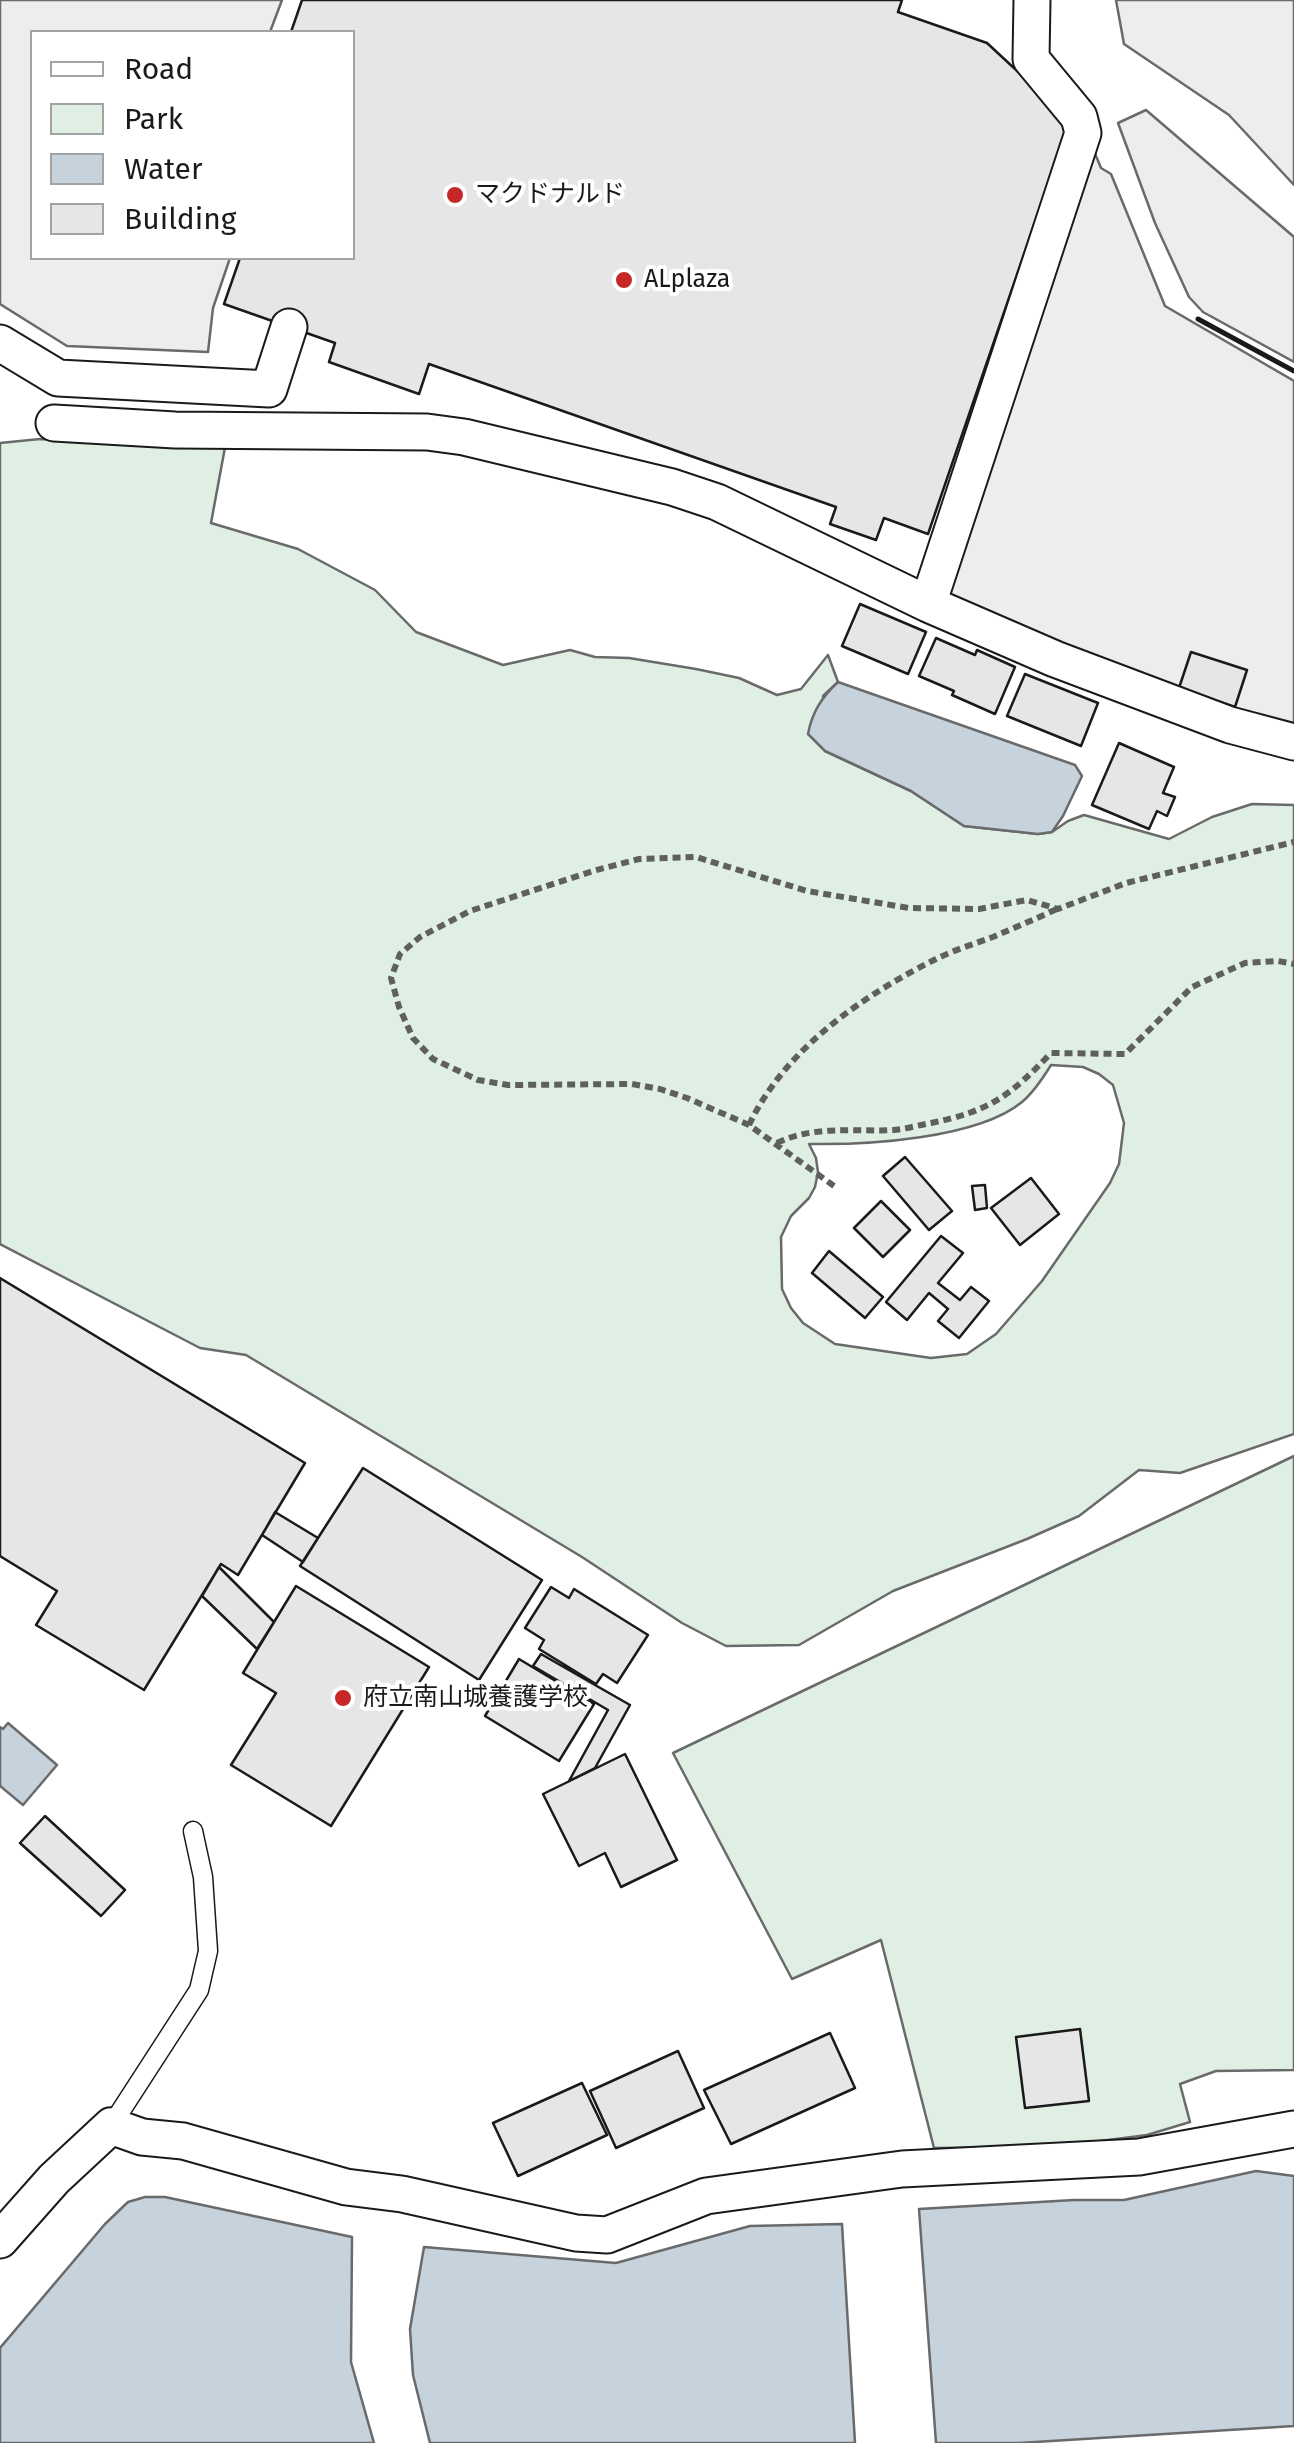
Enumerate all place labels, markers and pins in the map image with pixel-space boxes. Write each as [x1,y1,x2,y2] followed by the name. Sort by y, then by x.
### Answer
[475,180,625,210] place label: マクドナルド
[444,184,466,206] marker: マクドナルド
[644,265,730,295] place label: ALplaza
[613,269,635,291] marker: ALplaza
[363,1683,588,1713] place label: 府立南山城養護学校
[332,1687,354,1709] marker: 府立南山城養護学校

